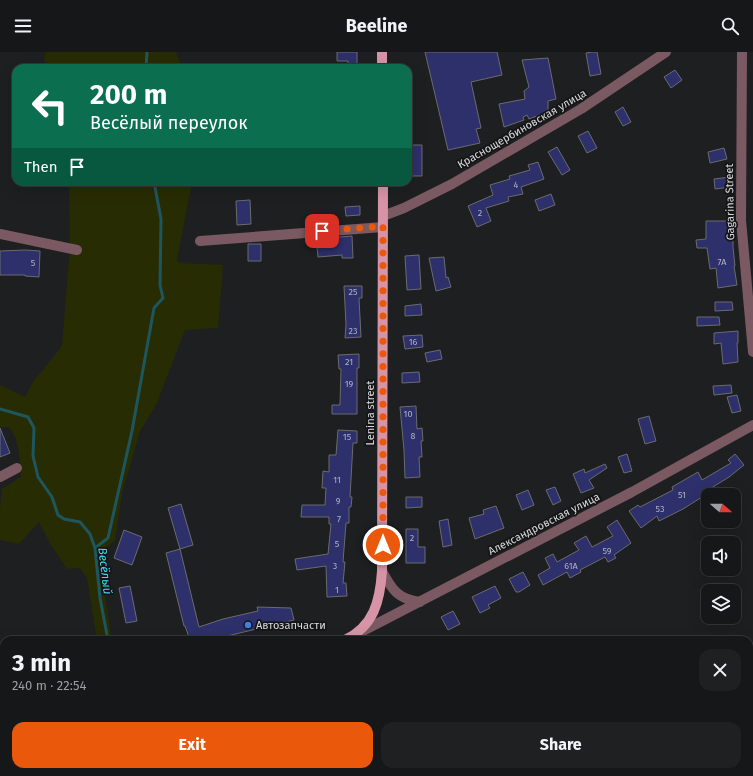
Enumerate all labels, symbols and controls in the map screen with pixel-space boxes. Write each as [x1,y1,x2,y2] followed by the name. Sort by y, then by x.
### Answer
[12,15,34,37] icon: menu
[346,15,407,37] text: Beeline
[719,15,741,37] icon: search
[90,78,168,111] text: 200 m
[24,80,76,132] icon: left
[455,87,589,171] street label: Краснощербиновская улица
[90,112,248,134] text: Весёлый переулок
[66,156,88,178] icon: arrive
[24,158,58,176] text: Then
[723,163,737,241] street label: Gagarina Street
[514,180,519,190] house number: 4
[478,208,482,218] house number: 2
[305,214,339,248] pin
[311,220,333,242] icon: arrive
[718,257,727,267] house number: 7А
[31,258,36,268] house number: 5
[349,287,358,297] house number: 25
[349,326,357,336] house number: 23
[409,337,418,347] house number: 16
[345,357,353,367] house number: 21
[345,379,354,389] house number: 19
[364,380,377,446] street label: Lenina street
[404,409,412,419] house number: 10
[411,431,416,441] house number: 8
[343,432,352,442] house number: 15
[333,475,341,485] house number: 11
[701,488,741,528] north arrow
[701,488,741,624] map controls
[486,490,602,558] street label: Александровская улица
[678,490,686,500] house number: 51
[336,496,341,506] house number: 9
[656,504,664,514] house number: 53
[337,514,341,524] house number: 7
[362,524,404,566] position arrow
[410,533,414,543] house number: 2
[701,536,741,576] button: sound
[335,539,340,549] house number: 5
[602,546,612,556] house number: 59
[95,547,115,595] water label: Весёлый
[333,561,337,571] house number: 3
[564,561,579,571] house number: 61А
[701,584,741,624] button: layers
[335,585,339,595] house number: 1
[256,619,326,632] place label: Автозапчасти
[243,620,253,630] marker: Автозапчасти
[12,649,71,677] text: 3 min
[699,649,741,691] button: close
[12,678,86,693] text: 240 m · 22:54
[12,722,373,768] button: Exit
[381,722,741,768] button: Share

